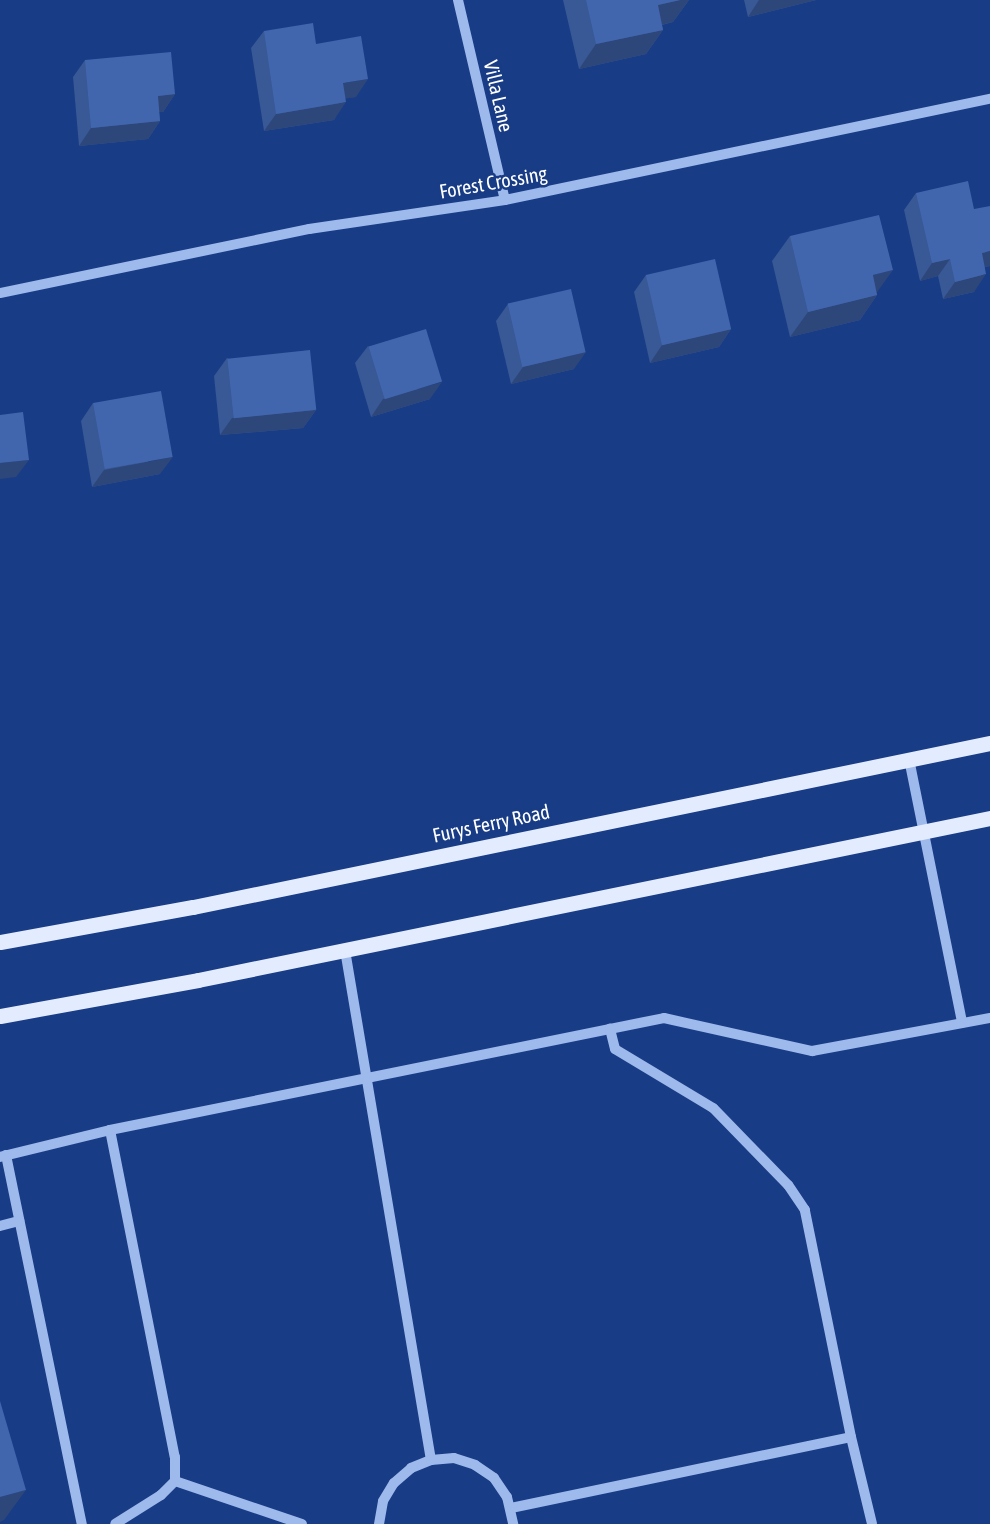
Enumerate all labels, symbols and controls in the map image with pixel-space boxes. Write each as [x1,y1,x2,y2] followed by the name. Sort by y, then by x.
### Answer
[479,58,519,134] street label: Villa Lane
[437,161,549,203] street label: Forest Crossing
[430,799,552,847] street label: Furys Ferry Road

